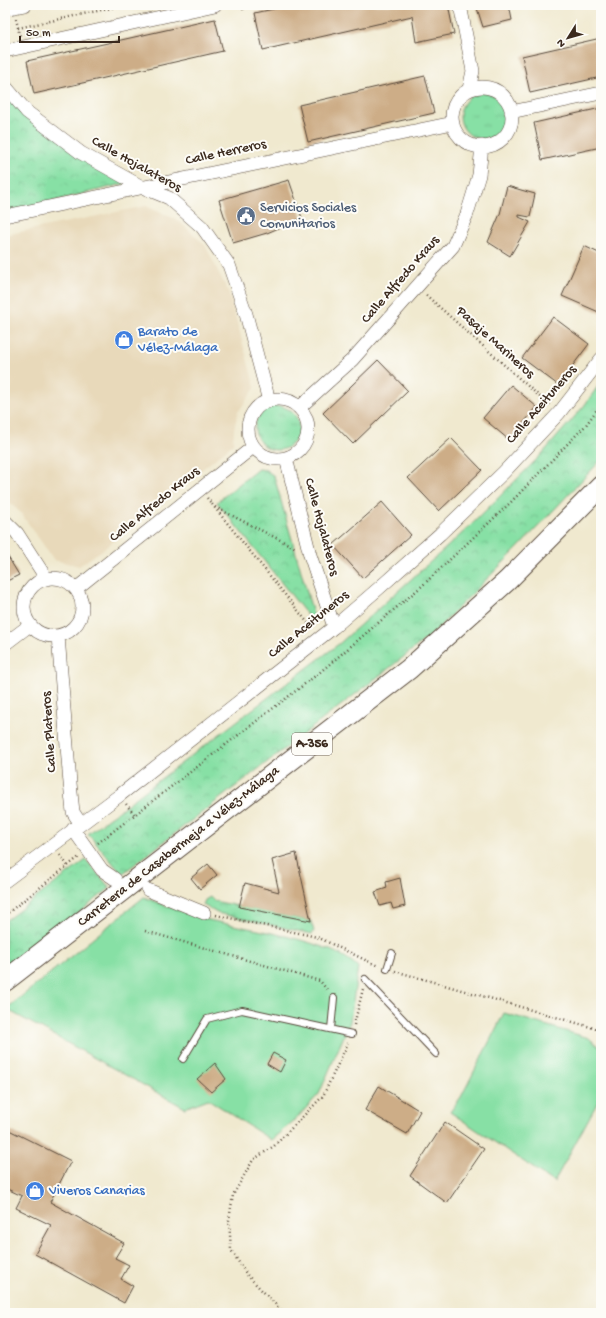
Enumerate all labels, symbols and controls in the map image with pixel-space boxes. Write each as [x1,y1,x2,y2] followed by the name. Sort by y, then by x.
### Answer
[20,18,119,44] scale bar
[548,18,588,58] north arrow
[26,27,51,41] text: 50 m
[555,36,569,49] text: N
[88,133,185,197] street label: Calle Hojalateros
[184,136,269,170] street label: Calle Herreros
[260,200,357,233] place label: Servicios Sociales Comunitarios
[235,205,257,227] public building icon: Servicios Sociales Comunitarios
[358,232,444,327] street label: Calle Alfredo Kraus
[451,303,538,383] street label: Pasaje Marineros
[137,324,219,357] place label: Barato de Vélez-Málaga
[113,329,135,351] shop icon: Barato de Vélez-Málaga
[503,361,581,448] street label: Calle Aceituneros
[107,463,204,546] street label: Calle Alfredo Kraus
[300,476,342,578] street label: Calle Hojalateros
[265,587,353,663] street label: Calle Aceituneros
[39,690,61,773] street label: Calle Plateros
[292,733,332,755] road number: A-356
[75,762,284,931] street label: Carretera de Casabermeja a Vélez-Málaga
[24,1180,46,1202] shop icon: Viveros Canarias
[48,1183,145,1200] place label: Viveros Canarias

